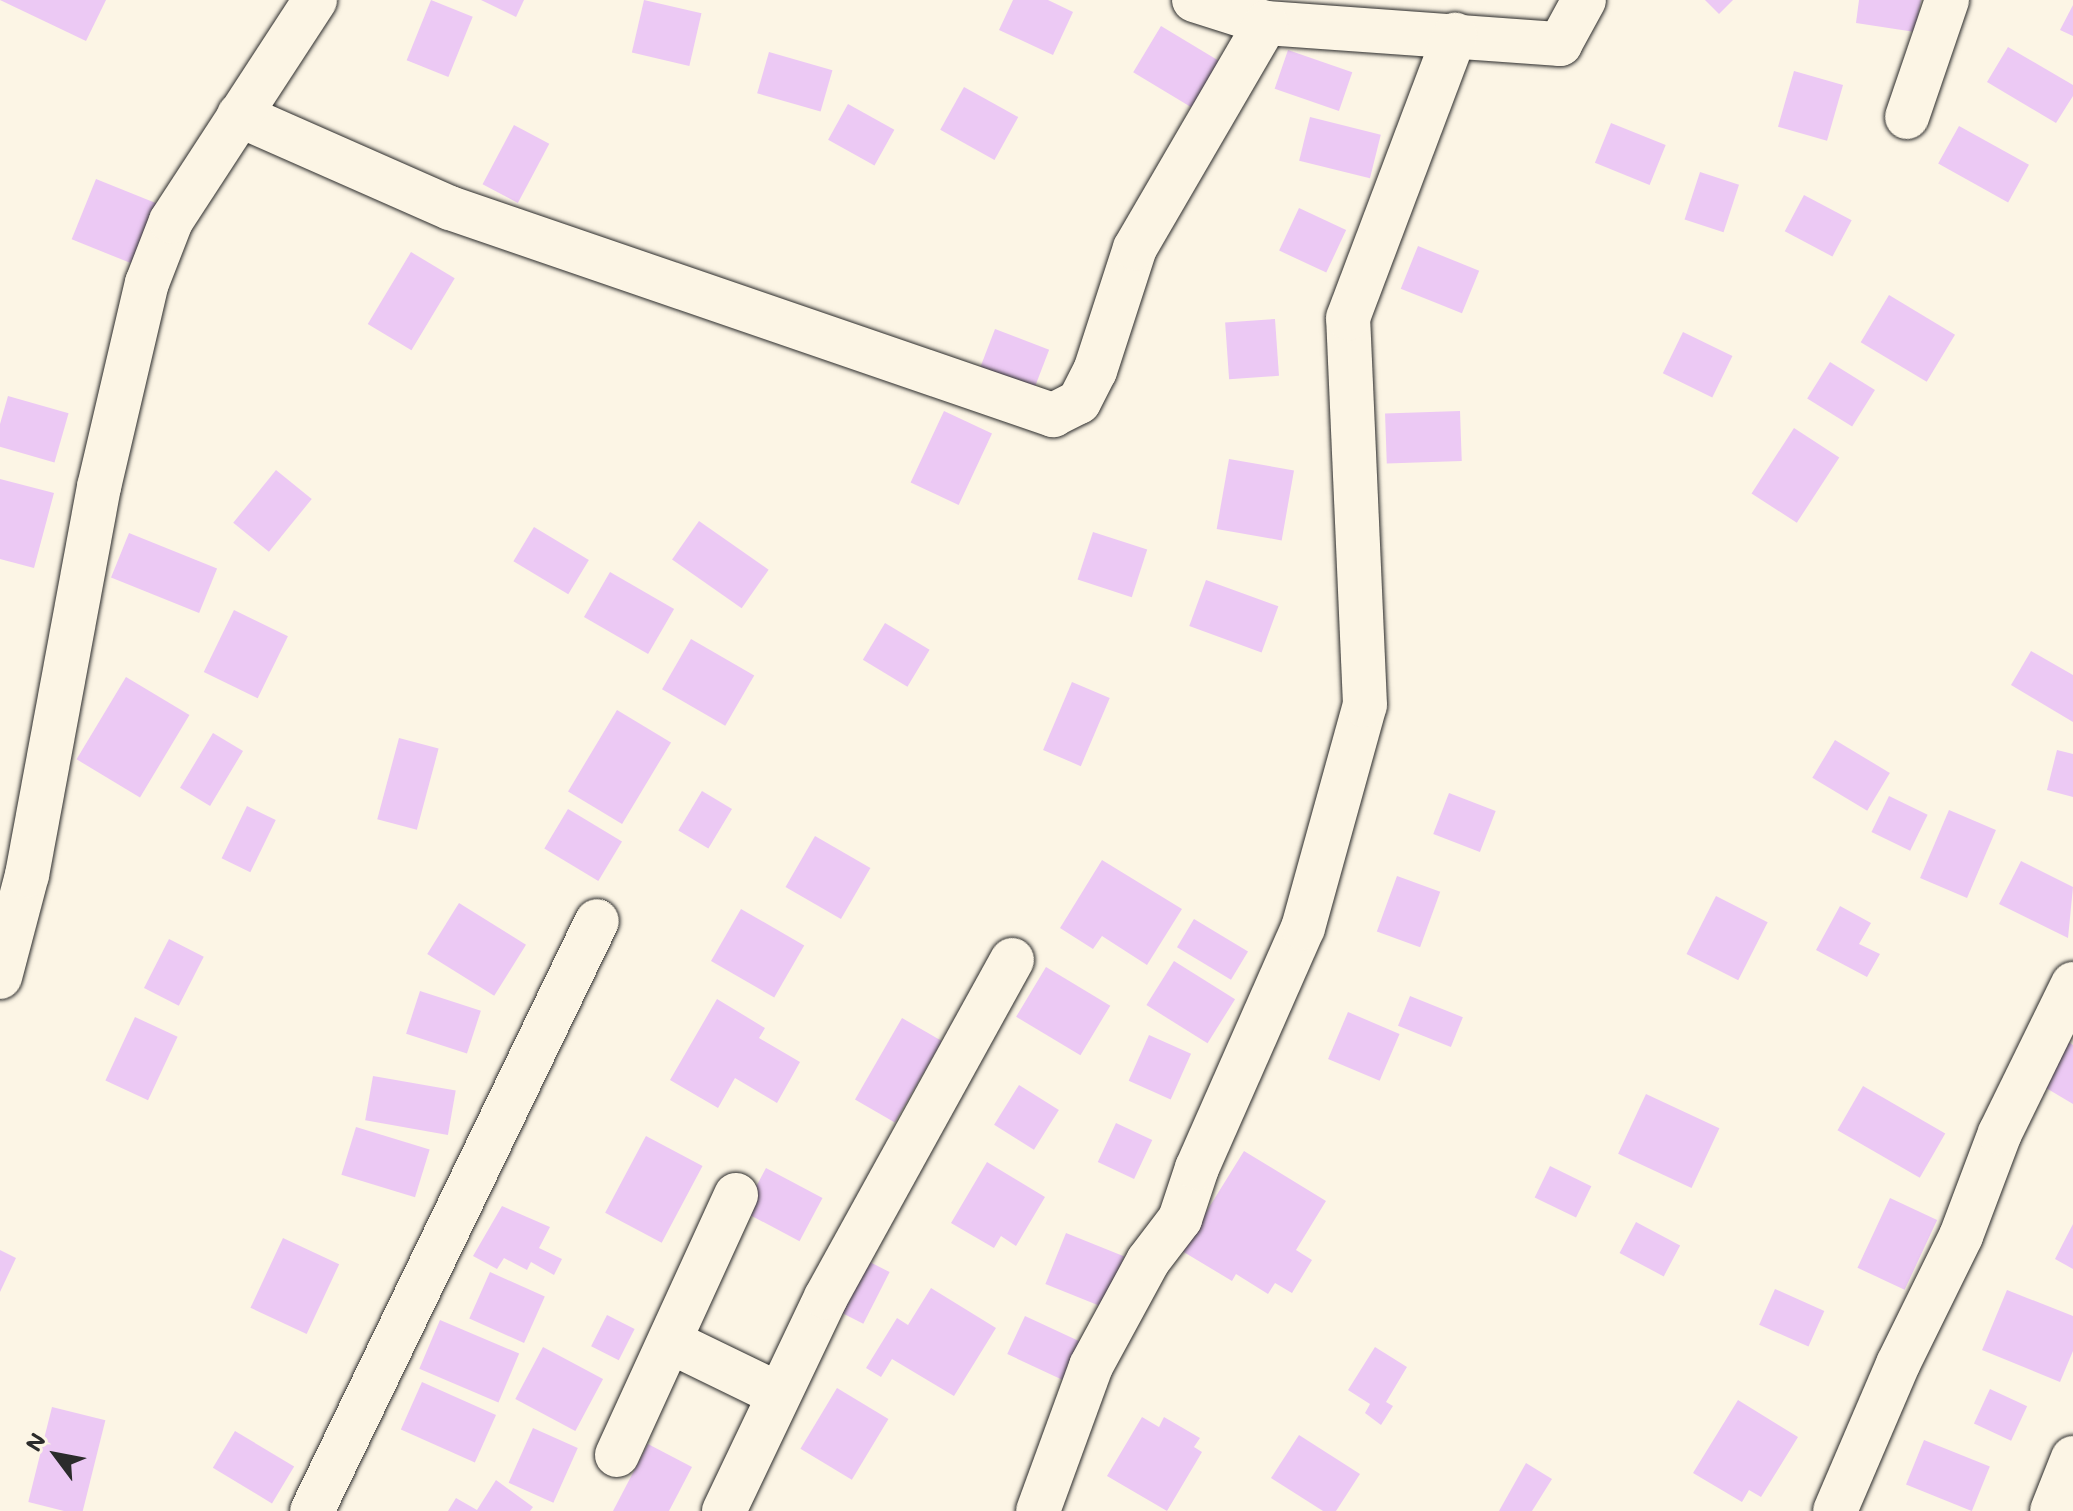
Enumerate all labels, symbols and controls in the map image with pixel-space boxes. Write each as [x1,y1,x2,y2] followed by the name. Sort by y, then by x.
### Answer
[16,1415,96,1495] north arrow
[18,1427,52,1457] text: N

